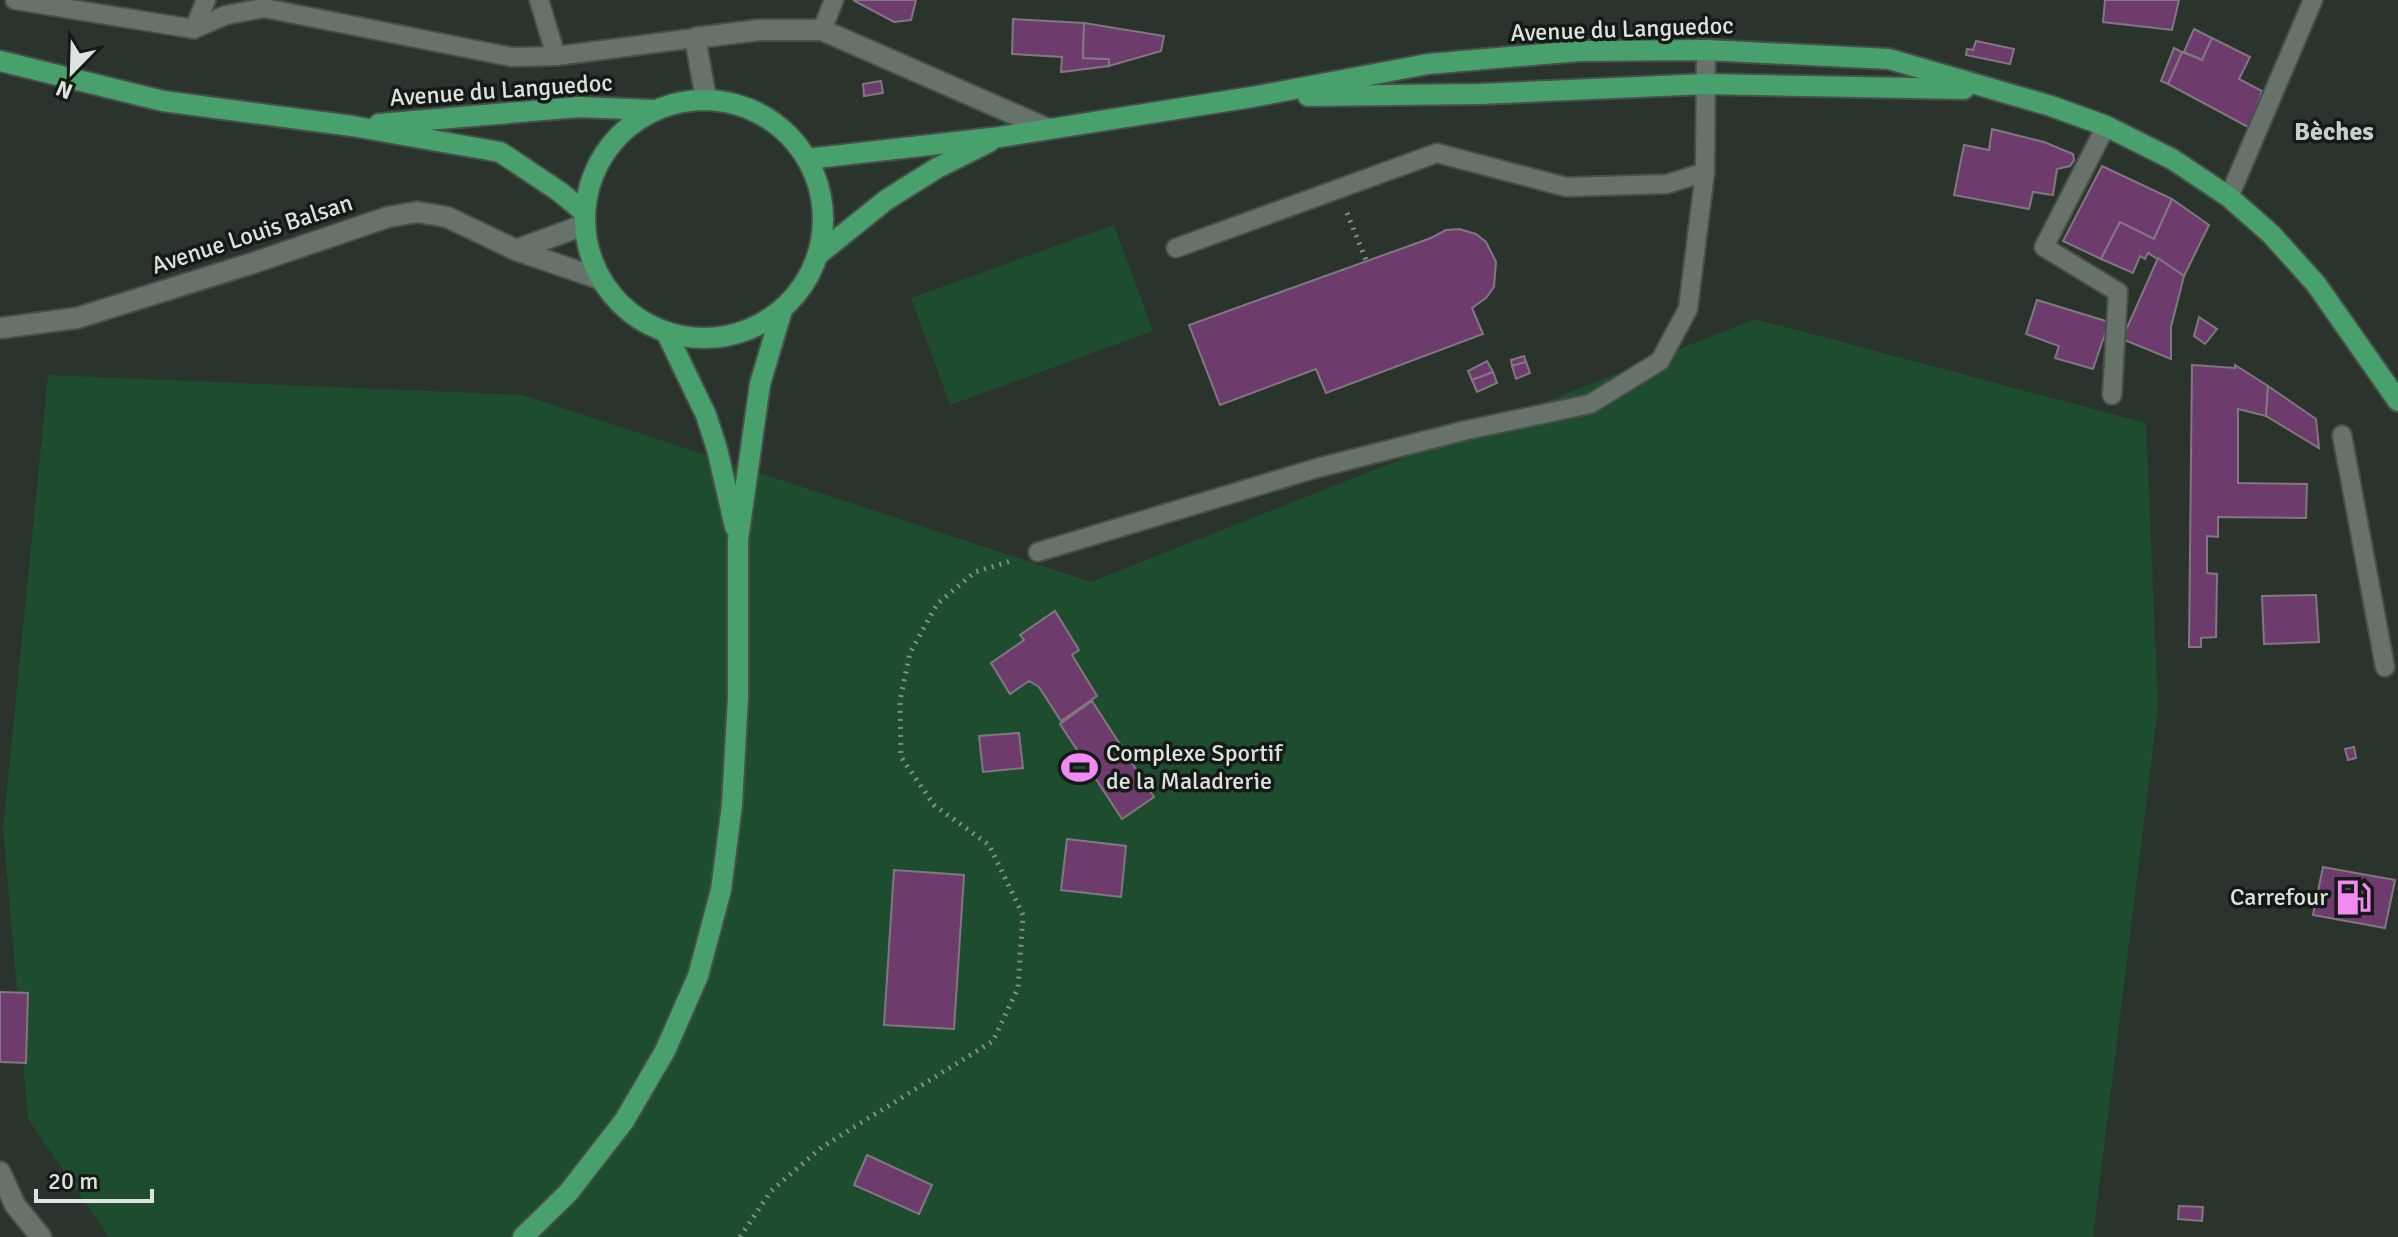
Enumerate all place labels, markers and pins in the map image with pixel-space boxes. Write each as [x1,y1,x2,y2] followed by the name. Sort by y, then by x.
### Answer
[1106,738,1283,796] place label: Complexe Sportif de la Maladrerie
[1061,748,1099,786] sports icon: Complexe Sportif de la Maladrerie
[2335,878,2373,916] fuel station icon: Carrefour
[2230,882,2328,912] place label: Carrefour

